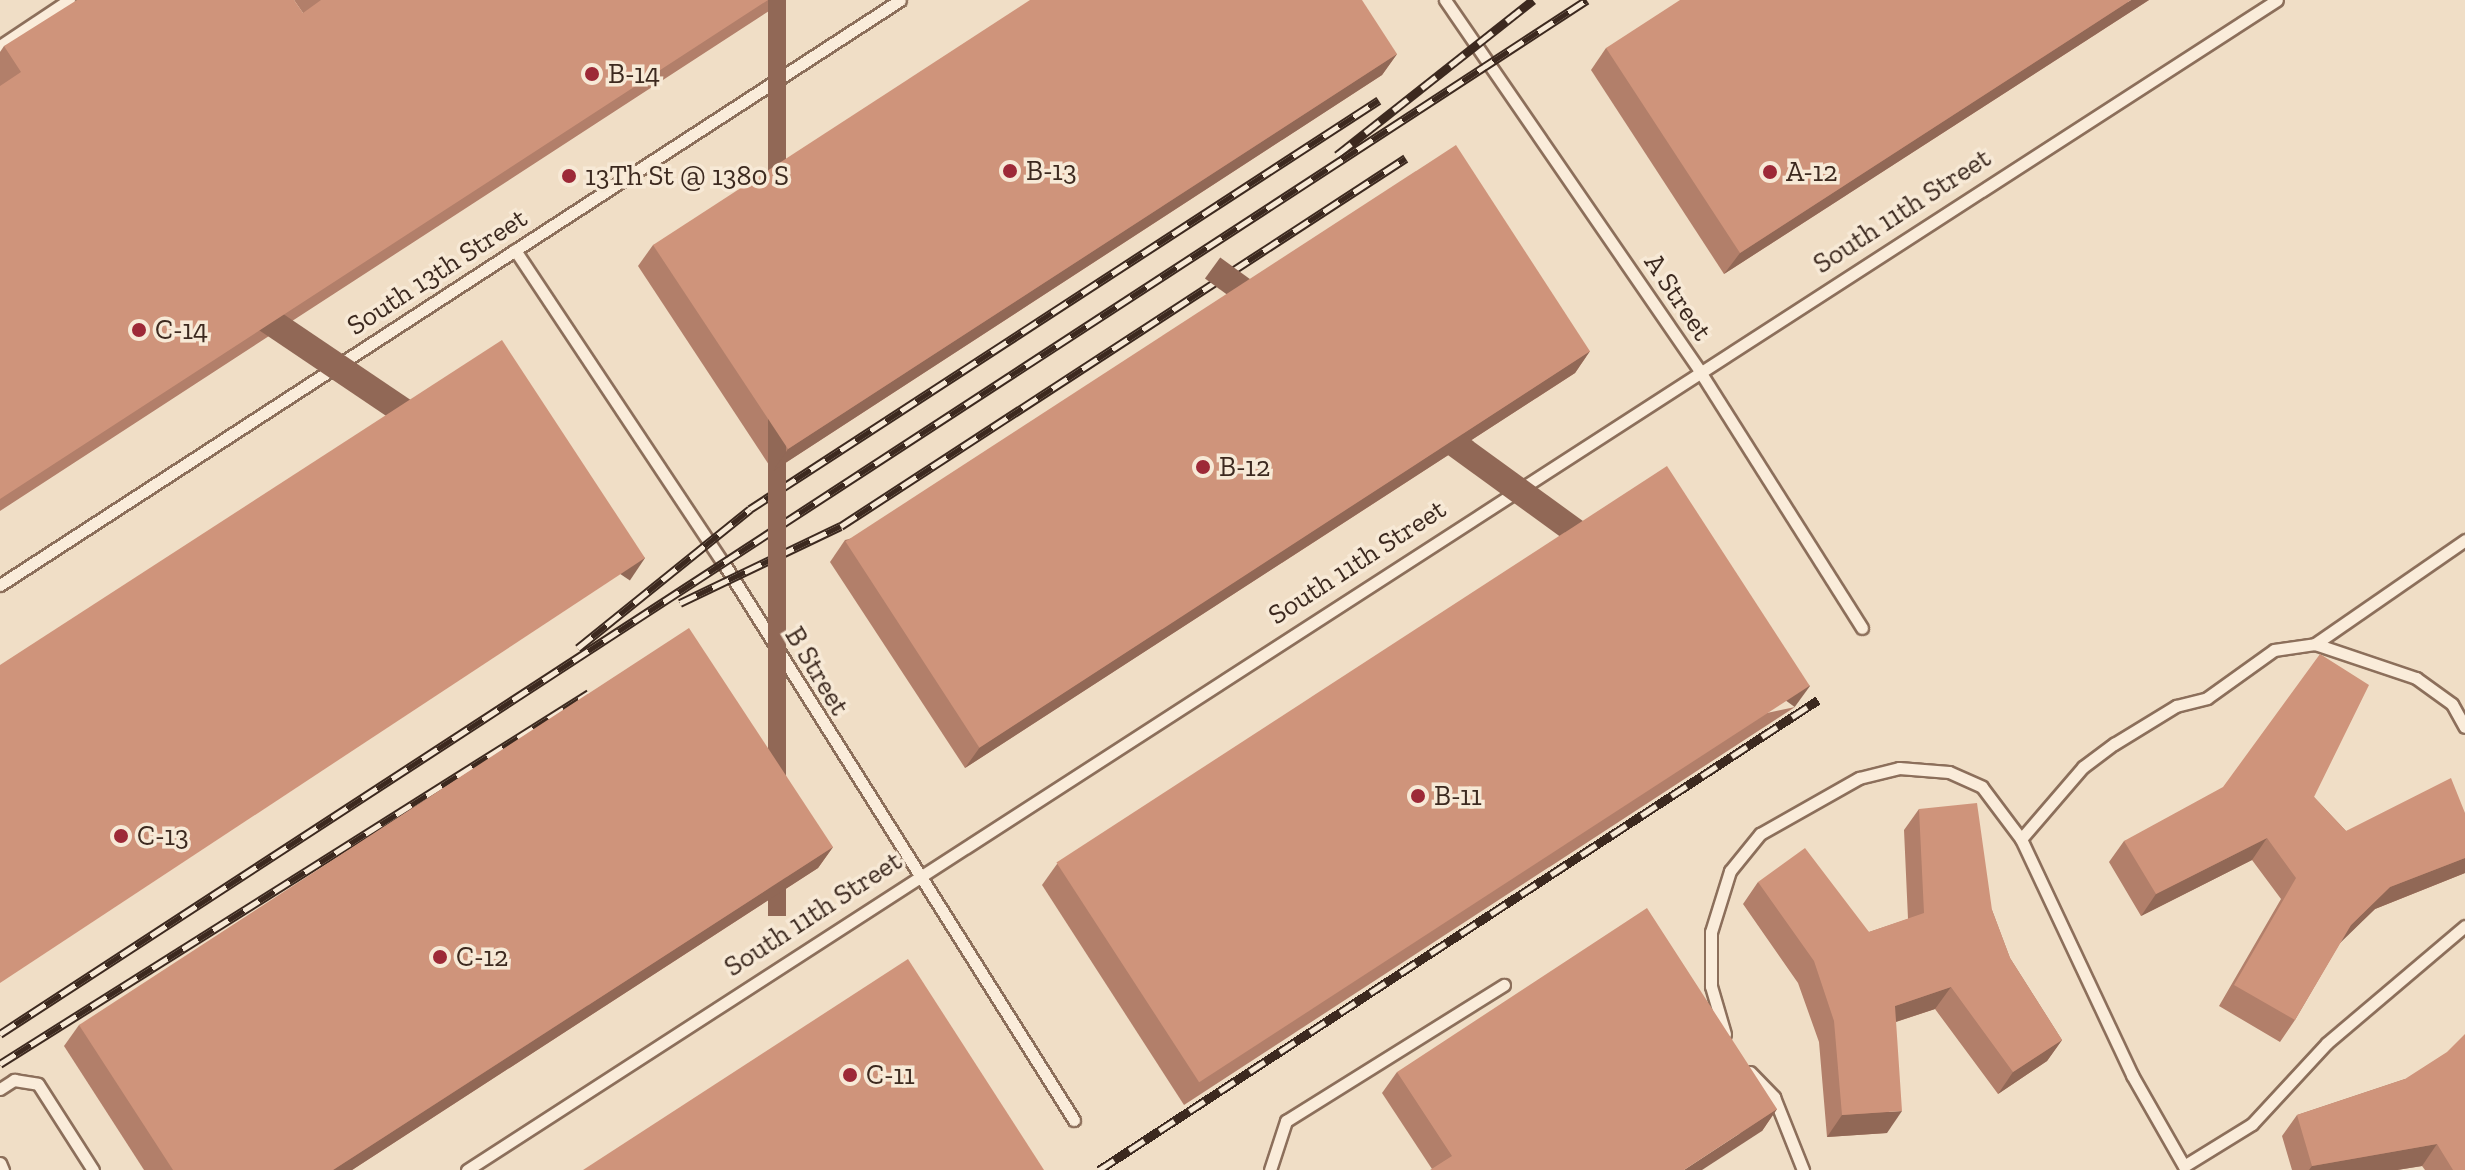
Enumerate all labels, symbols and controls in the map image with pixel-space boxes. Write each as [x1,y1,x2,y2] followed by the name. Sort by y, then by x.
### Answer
[608,57,660,91] place label: B-14
[583,65,601,83] marker: B-14
[1807,141,1997,281] street label: South 11th Street
[1026,154,1077,188] place label: B-13
[1786,155,1838,189] place label: A-12
[585,159,789,193] place label: 13Th St @ 1380 S
[1001,162,1019,180] marker: B-13
[1761,163,1779,181] marker: A-12
[560,167,578,185] marker: 13Th St @ 1380 S
[341,201,533,343] street label: South 13th Street
[1637,247,1719,347] street label: A Street
[155,313,208,347] place label: C-14
[130,321,148,339] marker: C-14
[1219,450,1270,484] place label: B-12
[1194,458,1212,476] marker: B-12
[1262,492,1452,632] street label: South 11th Street
[778,621,856,721] street label: B Street
[1434,779,1482,813] place label: B-11
[1409,787,1427,805] marker: B-11
[137,819,189,853] place label: C-13
[112,827,130,845] marker: C-13
[718,844,908,984] street label: South 11th Street
[456,940,508,974] place label: C-12
[431,948,449,966] marker: C-12
[866,1058,915,1092] place label: C-11
[841,1066,859,1084] marker: C-11

